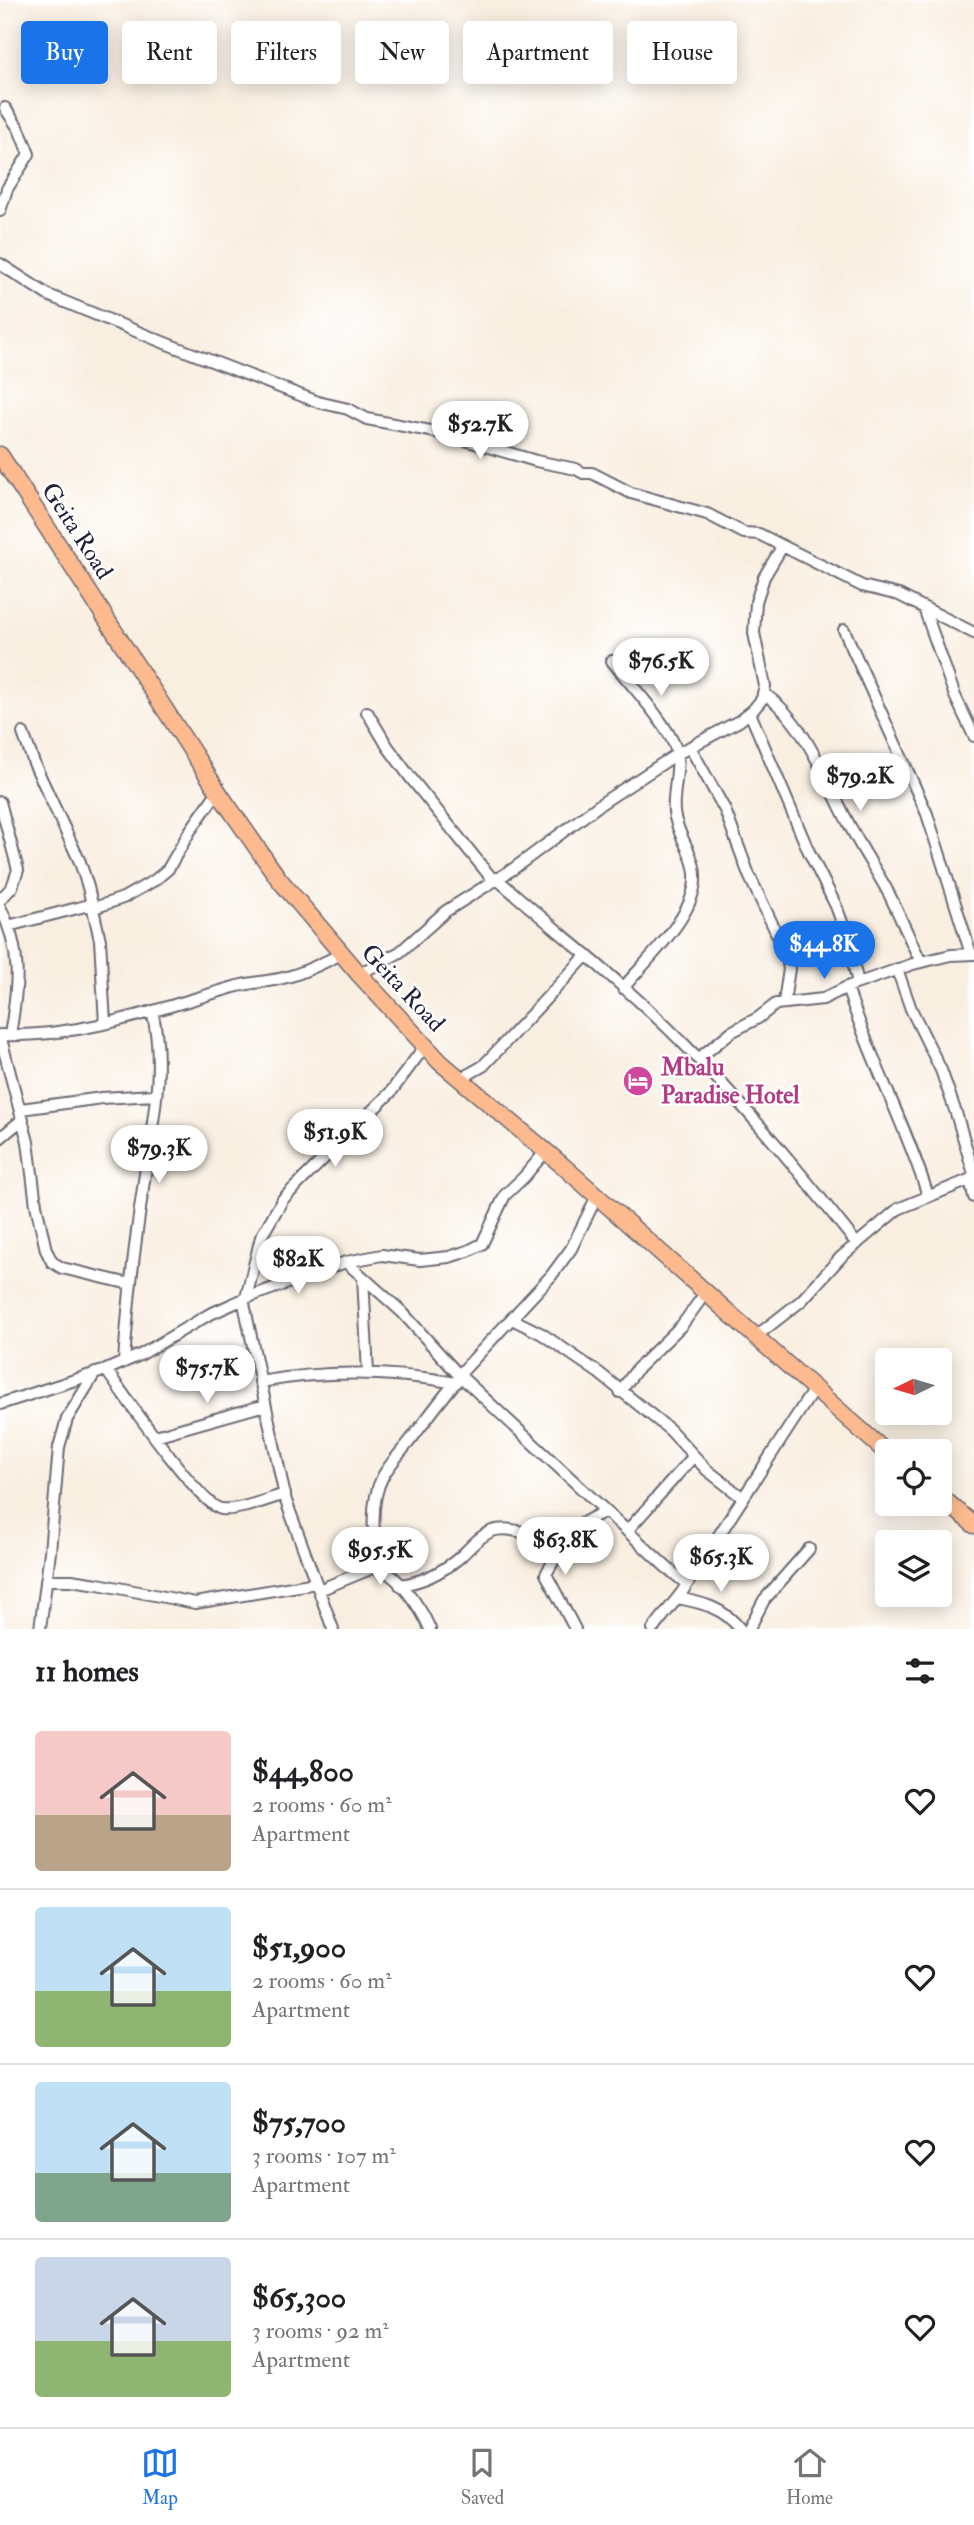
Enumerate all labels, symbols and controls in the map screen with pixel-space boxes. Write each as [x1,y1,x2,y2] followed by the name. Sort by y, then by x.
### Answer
[21,21,108,84] chip: Buy
[122,21,217,84] chip: Rent
[231,21,341,84] chip: Filters
[355,21,449,84] chip: New
[463,21,613,84] chip: Apartment
[627,21,737,84] chip: House
[423,402,537,461] pin: $52.7K
[448,409,512,438] text: $52.7K
[34,477,120,585] street label: Geita Road
[604,638,718,698] pin: $76.5K
[628,646,694,675] text: $76.5K
[803,754,917,813] pin: $79.2K
[826,761,894,790] text: $79.2K
[767,922,881,981] pin: $44.8K
[789,929,859,958] text: $44.8K
[354,937,452,1039] street label: Geita Road
[660,1052,800,1111] place label: Mbalu Paradise Hotel
[621,1064,655,1098] hotel icon: Mbalu Paradise Hotel
[278,1110,392,1169] pin: $51.9K
[303,1117,367,1146] text: $51.9K
[102,1126,216,1185] pin: $79.3K
[127,1133,191,1162] text: $79.3K
[257,1236,339,1296] pin: $82K
[272,1244,324,1273] text: $82K
[150,1346,264,1405] pin: $75.7K
[875,1348,952,1424] north arrow
[875,1348,952,1607] map controls
[175,1353,239,1382] text: $75.7K
[875,1439,952,1516] button: locate
[508,1518,622,1577] pin: $63.8K
[533,1525,597,1554] text: $63.8K
[323,1528,437,1587] pin: $95.5K
[875,1530,952,1607] button: layers
[664,1534,778,1594] pin: $65.3K
[348,1535,412,1564] text: $95.5K
[689,1542,753,1571] text: $65.3K
[901,1652,939,1690] icon: filters
[35,1653,139,1690] text: 11 homes
[252,1753,354,1790] text: $44,800
[91,1759,175,1843] icon: home
[901,1782,939,1820] icon: heart
[252,1790,392,1819] text: 2 rooms · 60 m²
[252,1819,350,1848] text: Apartment
[252,1929,346,1966] text: $51,900
[91,1935,175,2019] icon: home
[901,1958,939,1996] icon: heart
[252,1966,392,1995] text: 2 rooms · 60 m²
[252,1995,350,2024] text: Apartment
[252,2104,346,2141] text: $75,700
[91,2110,175,2194] icon: home
[901,2133,939,2171] icon: heart
[252,2141,396,2170] text: 3 rooms · 107 m²
[252,2170,350,2199] text: Apartment
[252,2279,346,2316] text: $65,300
[91,2285,175,2369] icon: home
[901,2308,939,2346] icon: heart
[252,2316,389,2345] text: 3 rooms · 92 m²
[252,2345,350,2374] text: Apartment
[141,2444,179,2510] tab: Map
[461,2444,504,2510] tab: Saved
[786,2444,833,2510] tab: Home

